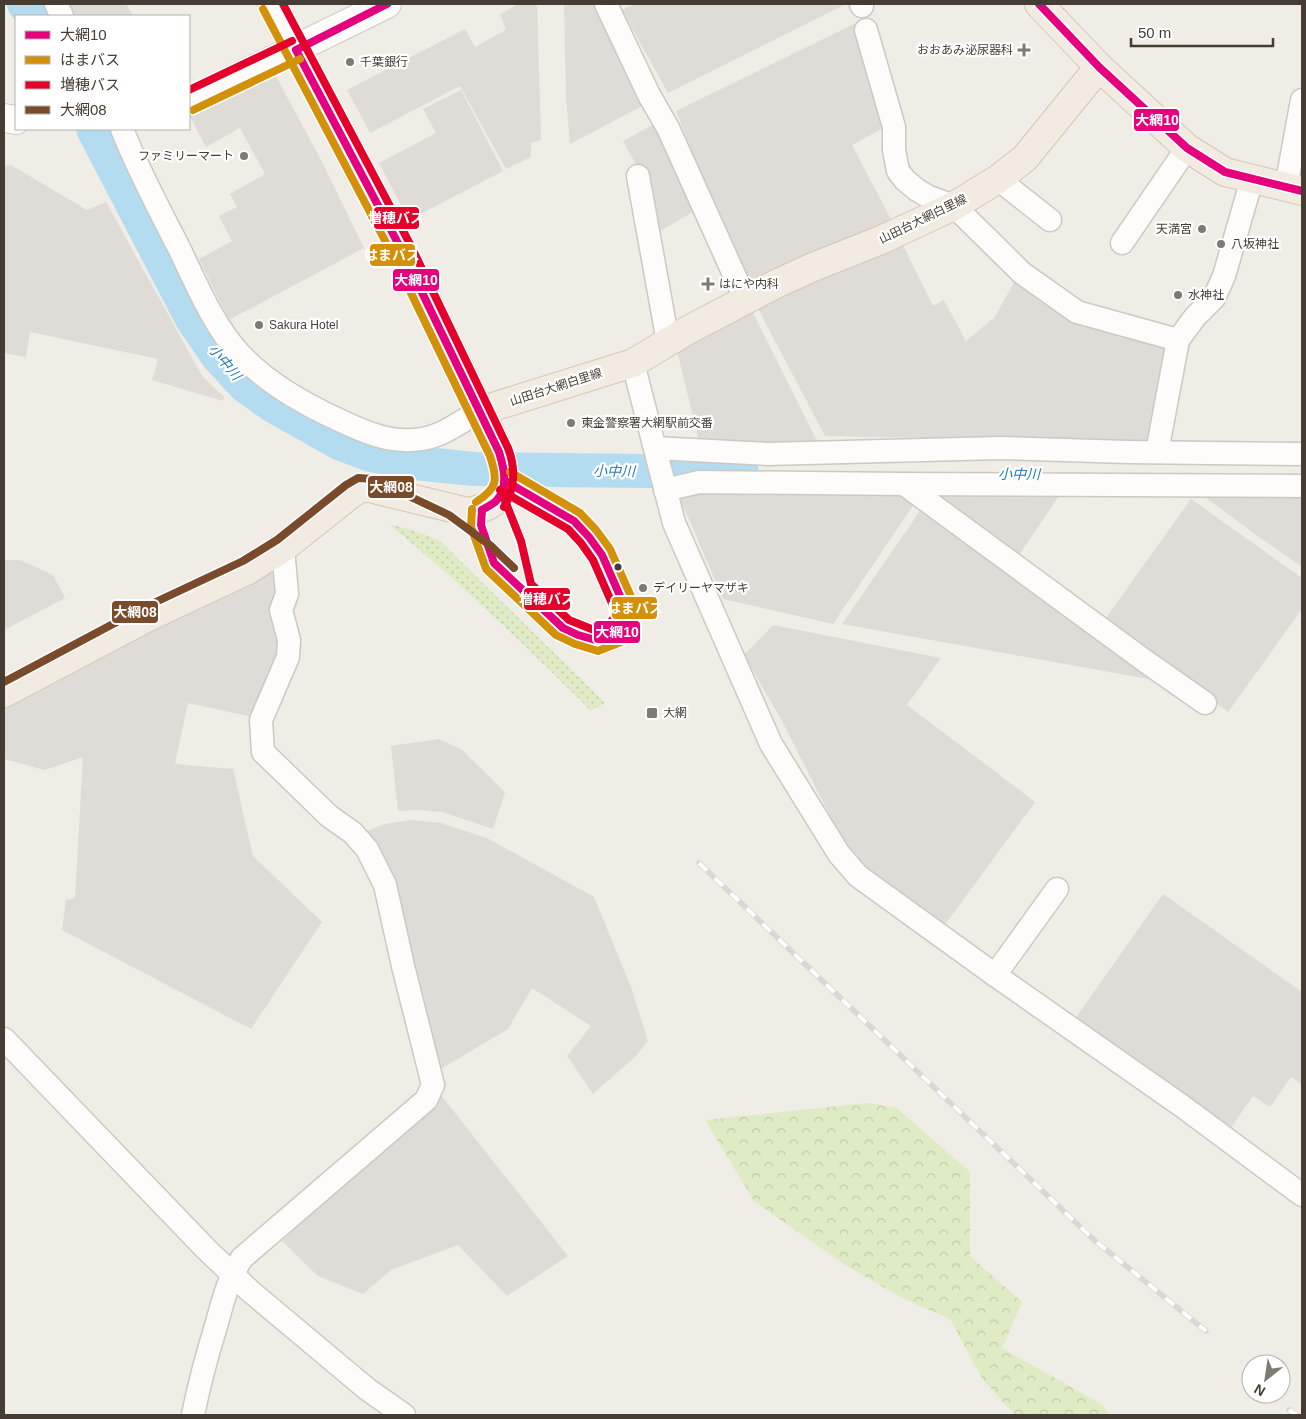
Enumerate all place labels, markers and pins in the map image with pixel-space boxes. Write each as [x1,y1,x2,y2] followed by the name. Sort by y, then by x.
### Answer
[917,43,1013,57] place label: おおあみ泌尿器科
[1017,43,1031,57] marker: おおあみ泌尿器科
[360,55,408,69] place label: 千葉銀行
[344,56,356,68] marker: 千葉銀行
[138,149,234,163] place label: ファミリーマート
[238,150,250,162] marker: ファミリーマート
[1156,222,1192,236] place label: 天満宮
[1196,223,1208,235] marker: 天満宮
[1231,237,1279,251] place label: 八坂神社
[1215,238,1227,250] marker: 八坂神社
[701,277,715,291] marker: はにや内科
[719,277,779,291] place label: はにや内科
[1188,288,1224,302] place label: 水神社
[1172,289,1184,301] marker: 水神社
[269,318,338,332] place label: Sakura Hotel
[253,319,265,331] marker: Sakura Hotel
[581,416,713,430] place label: 東金警察署大網駅前交番
[565,417,577,429] marker: 東金警察署大網駅前交番
[613,562,623,572] unlabelled marker
[653,581,749,595] place label: デイリーヤマザキ
[637,582,649,594] marker: デイリーヤマザキ
[645,706,659,720] marker: 大網
[663,706,687,720] place label: 大網

